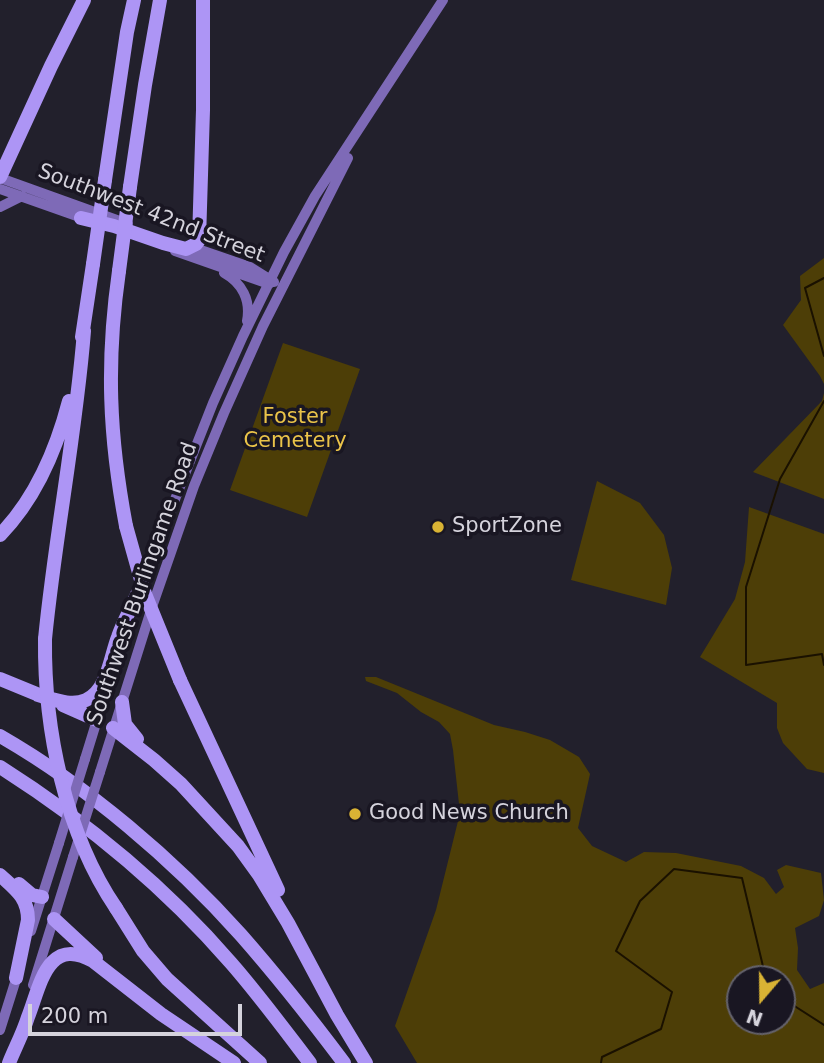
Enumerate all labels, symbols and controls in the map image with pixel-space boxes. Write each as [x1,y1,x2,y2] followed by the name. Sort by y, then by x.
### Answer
[34,159,268,269] street label: Southwest 42nd Street
[243,405,347,455] park label: Foster Cemetery
[83,439,203,729] street label: Southwest Burlingame Road
[452,514,562,540] place label: SportZone
[430,519,446,535] marker: SportZone
[369,801,569,827] place label: Good News Church
[347,806,363,822] marker: Good News Church
[726,965,796,1035] north arrow
[32,990,245,1034] scale bar
[41,1004,108,1028] text: 200 m
[743,1005,766,1031] text: N

